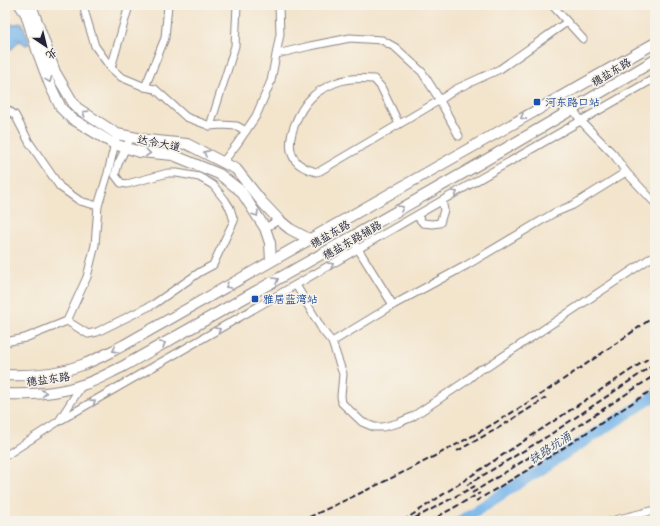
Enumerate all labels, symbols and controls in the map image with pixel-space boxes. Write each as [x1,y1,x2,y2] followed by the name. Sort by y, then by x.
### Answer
[26,26,66,66] north arrow
[41,43,61,64] text: 北
[588,54,635,92] street label: 穗盐东路
[44,77,52,84] one-way arrow
[545,94,600,112] place label: 河东路口站
[532,97,542,107] marker: 河东路口站
[82,110,89,118] one-way arrow
[520,113,528,120] one-way arrow
[135,131,182,157] street label: 达令大道
[145,148,151,157] one-way arrow
[202,150,210,158] one-way arrow
[451,191,459,198] one-way arrow
[397,206,404,213] one-way arrow
[251,210,258,217] one-way arrow
[307,216,354,254] street label: 穗盐东路
[319,217,386,265] street label: 穗盐东路辅路
[327,263,334,270] one-way arrow
[272,277,279,284] one-way arrow
[225,281,232,288] one-way arrow
[263,291,318,309] place label: 雅居蓝湾站
[250,294,260,304] marker: 雅居蓝湾站
[214,327,221,334] one-way arrow
[159,342,166,349] one-way arrow
[112,345,119,353] one-way arrow
[25,368,71,392] street label: 穗盐东路
[41,389,47,398] one-way arrow
[89,399,96,406] one-way arrow
[525,427,576,469] water label: 铁路坑涌

